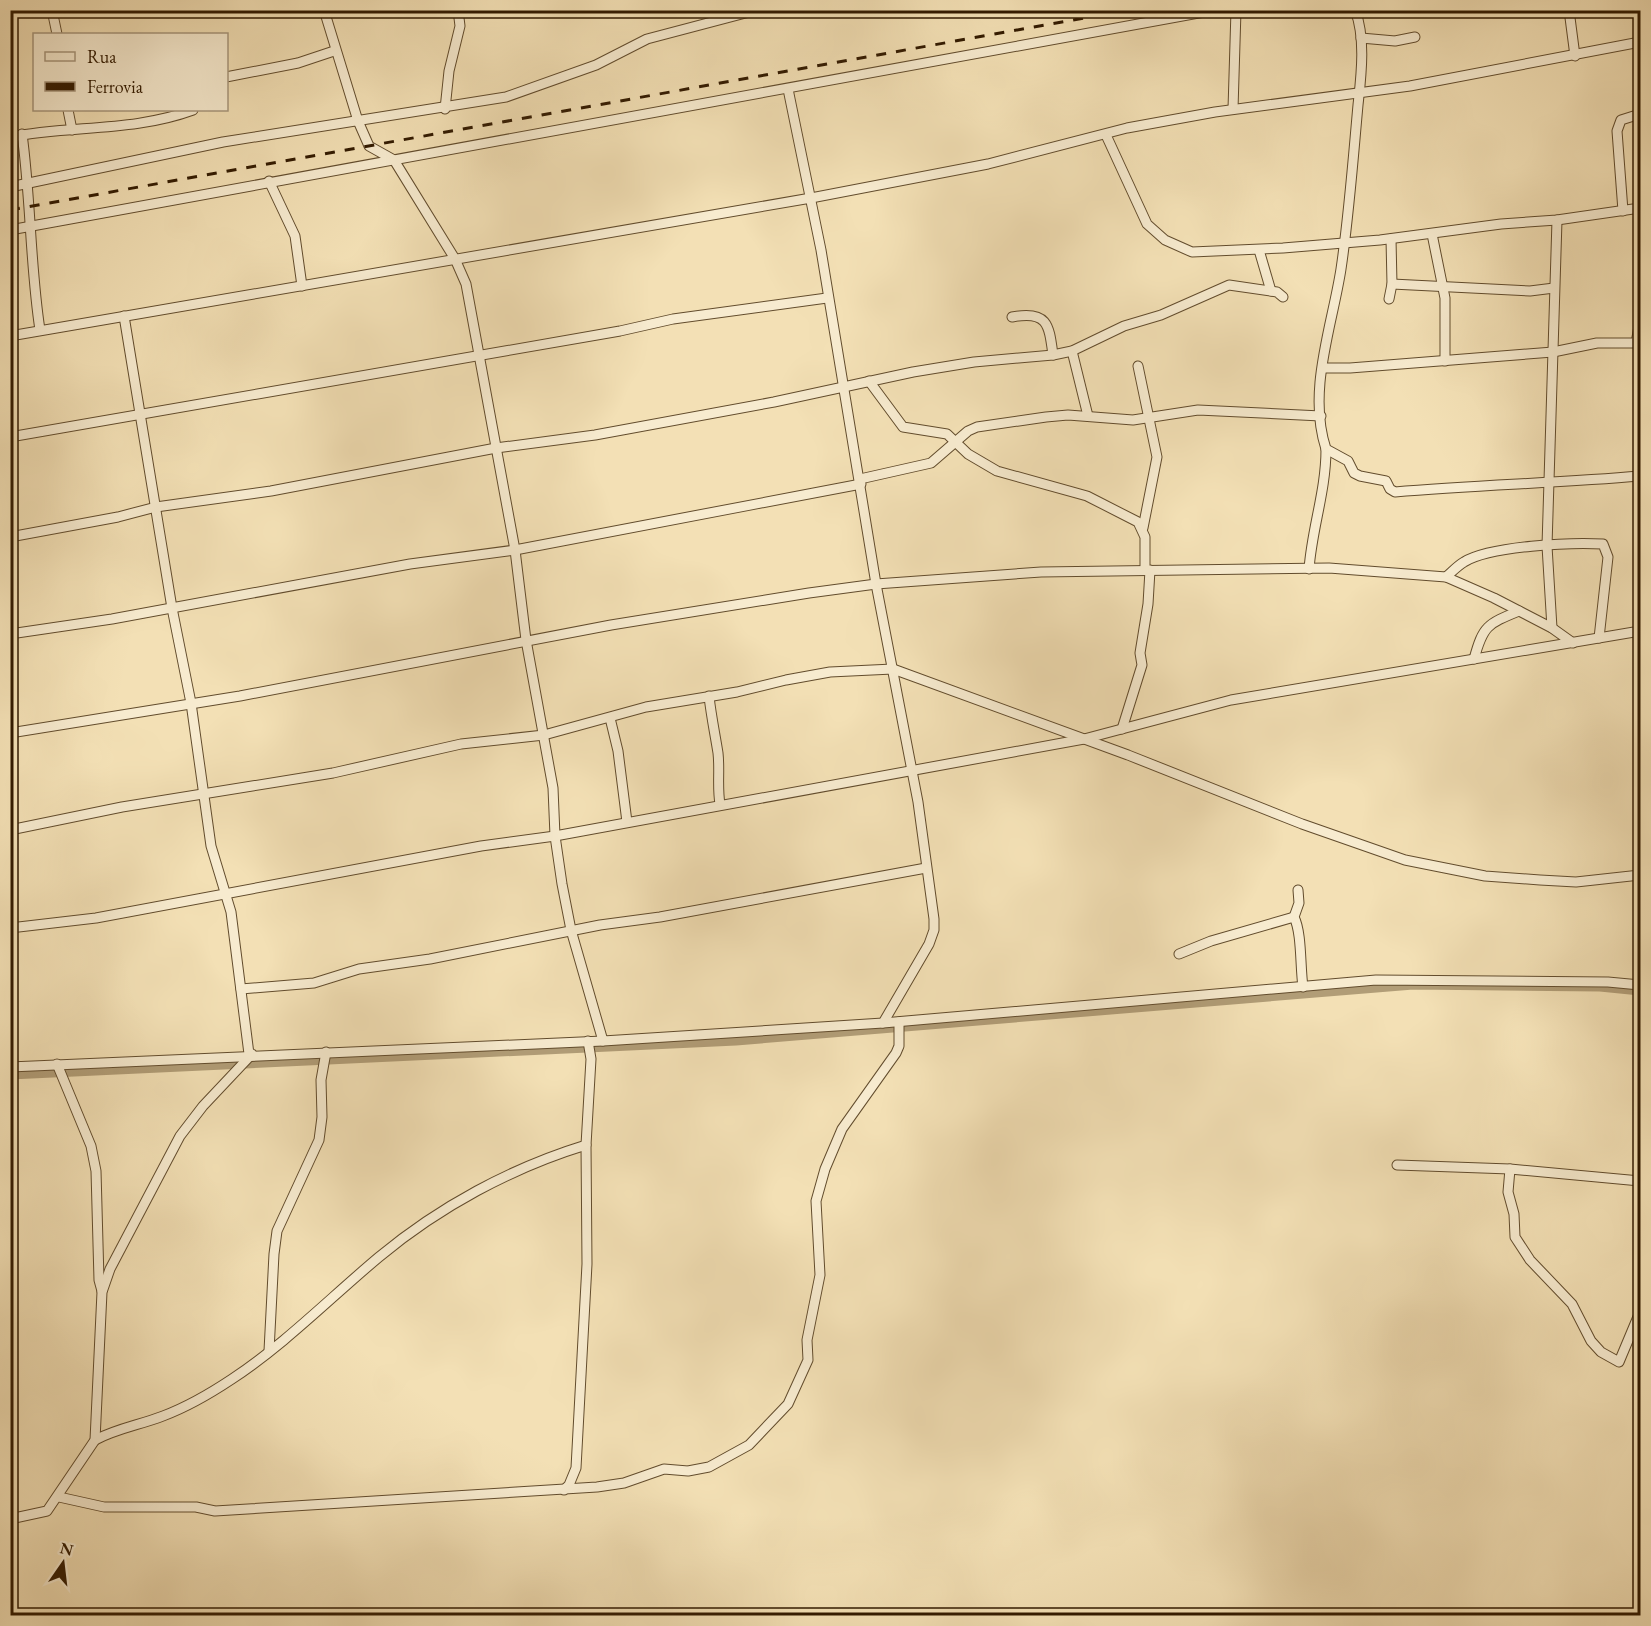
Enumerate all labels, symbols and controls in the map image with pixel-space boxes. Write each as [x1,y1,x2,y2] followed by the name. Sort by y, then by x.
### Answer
[33,33,228,111] legend
[87,45,117,68] text: Rua
[87,75,144,98] text: Ferrovia
[33,1533,93,1593] north arrow
[58,1537,75,1561] text: N

